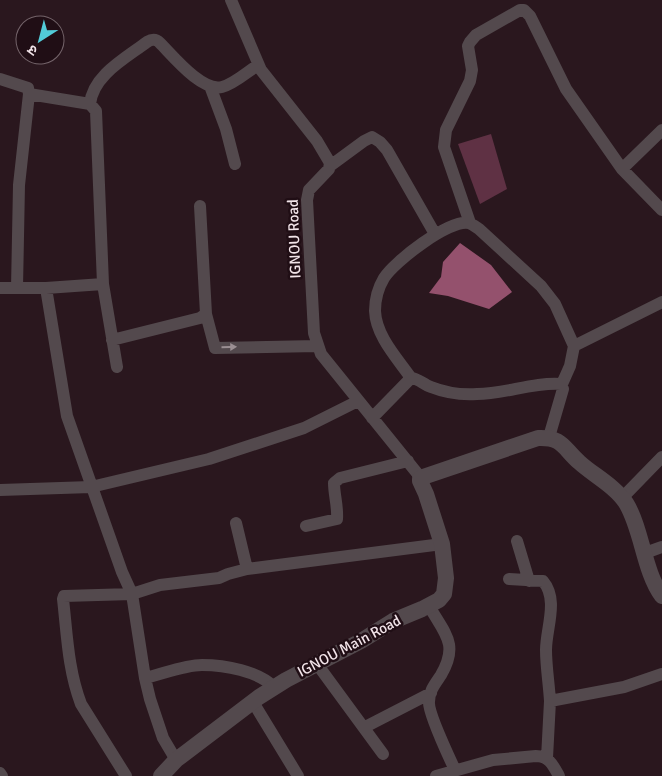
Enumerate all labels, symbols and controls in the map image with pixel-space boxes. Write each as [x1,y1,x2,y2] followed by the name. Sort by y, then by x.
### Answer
[15,15,65,65] north arrow
[24,40,41,59] text: उ
[284,199,304,279] street label: IGNOU Road
[221,343,237,351] one-way arrow
[294,611,404,681] street label: IGNOU Main Road

